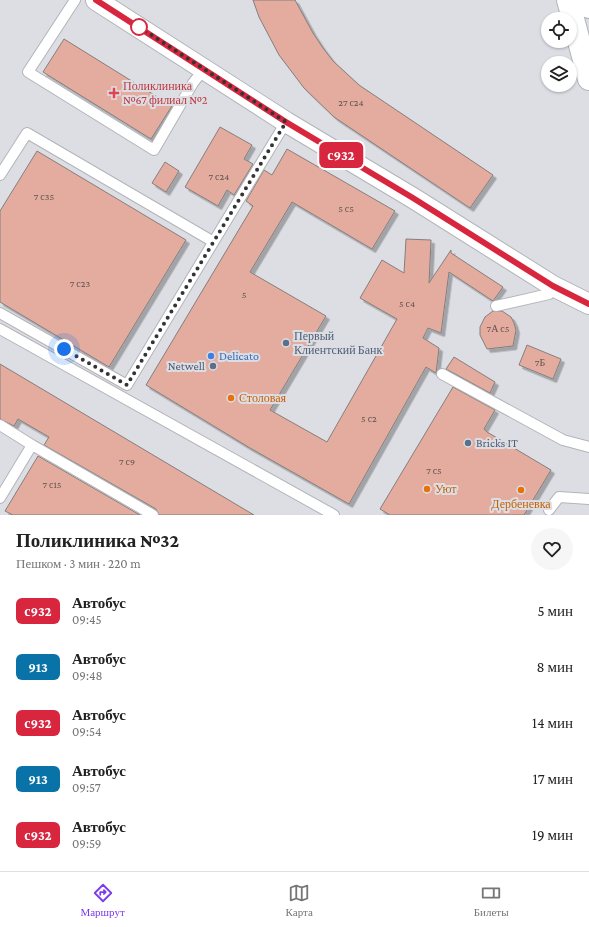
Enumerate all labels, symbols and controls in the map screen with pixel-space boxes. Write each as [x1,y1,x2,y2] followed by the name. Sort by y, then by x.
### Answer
[541,12,577,92] map controls
[541,12,577,48] button: locate
[130,18,148,36] unlabelled marker
[541,56,577,92] button: layers
[123,79,208,107] place label: Поликлиника №67 филиал №2
[108,87,120,99] marker: Поликлиника №67 филиал №2
[338,97,364,108] house number: 27 с24
[313,142,369,168] line badge: с932
[327,147,355,163] text: с932
[209,171,229,182] house number: 7 с24
[34,191,54,202] house number: 7 с35
[338,203,354,214] house number: 5 с5
[70,278,90,289] house number: 7 с23
[242,289,247,300] house number: 5
[399,298,415,309] house number: 5 с4
[487,323,510,334] house number: 7А с5
[294,329,382,357] place label: Первый Клиентский Банк
[281,338,291,348] marker: Первый Клиентский Банк
[54,339,74,359] your location
[219,349,259,363] place label: Delicato
[206,351,216,361] marker: Delicato
[535,357,545,368] house number: 7Б
[168,359,205,373] place label: Netwell
[208,361,218,371] marker: Netwell
[239,391,287,405] place label: Столовая
[226,393,236,403] marker: Столовая
[361,413,377,424] house number: 5 с2
[476,436,518,450] place label: Bricks IT
[463,438,473,448] marker: Bricks IT
[119,456,135,467] house number: 7 с9
[426,465,442,476] house number: 7 с5
[43,479,62,490] house number: 7 с15
[435,482,457,496] place label: Уют
[422,484,432,494] marker: Уют
[516,485,526,495] marker: Дербеневка
[491,497,551,511] place label: Дербеневка
[531,528,573,570] button: heart
[16,530,179,551] text: Поликлиника №32
[16,556,141,571] text: Пешком · 3 мин · 220 m
[72,595,126,611] text: Автобус
[24,603,52,619] text: с932
[538,603,573,619] text: 5 мин
[72,612,102,627] text: 09:45
[72,651,126,667] text: Автобус
[28,659,48,675] text: 913
[537,659,573,675] text: 8 мин
[72,668,103,683] text: 09:48
[72,707,126,723] text: Автобус
[24,715,52,731] text: с932
[532,715,573,731] text: 14 мин
[72,724,102,739] text: 09:54
[72,763,126,779] text: Автобус
[28,771,48,787] text: 913
[533,771,573,787] text: 17 мин
[72,780,101,795] text: 09:57
[72,819,126,835] text: Автобус
[24,827,52,843] text: с932
[532,827,573,843] text: 19 мин
[72,836,101,851] text: 09:59
[80,882,125,918] tab: Маршрут
[286,882,313,918] tab: Карта
[474,882,509,918] tab: Билеты

